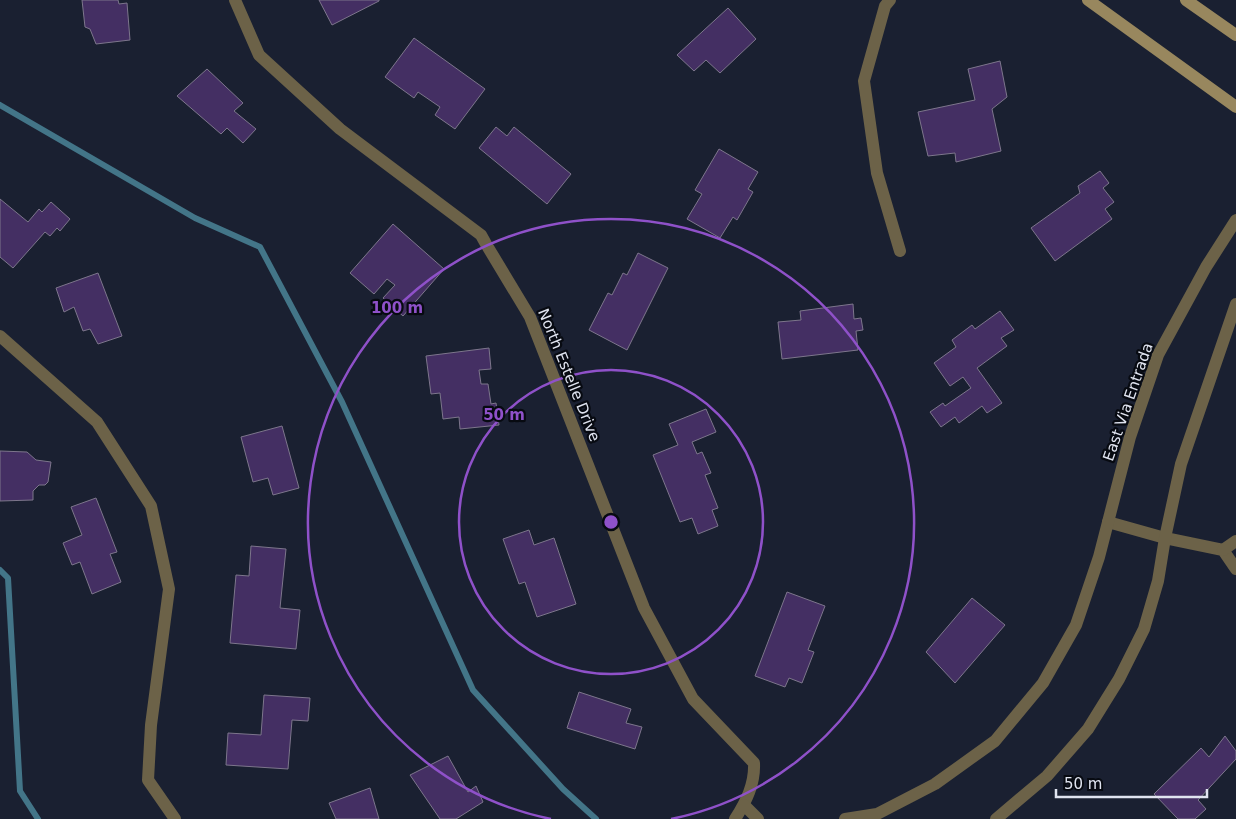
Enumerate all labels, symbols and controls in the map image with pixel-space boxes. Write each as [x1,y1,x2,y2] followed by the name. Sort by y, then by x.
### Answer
[371,299,423,317] text: 100 m
[534,306,604,444] street label: North Estelle Drive
[1099,340,1157,464] street label: East Via Entrada
[483,406,525,424] text: 50 m
[602,513,620,531] centre of rings
[1056,766,1207,798] scale bar
[1064,775,1102,793] text: 50 m

